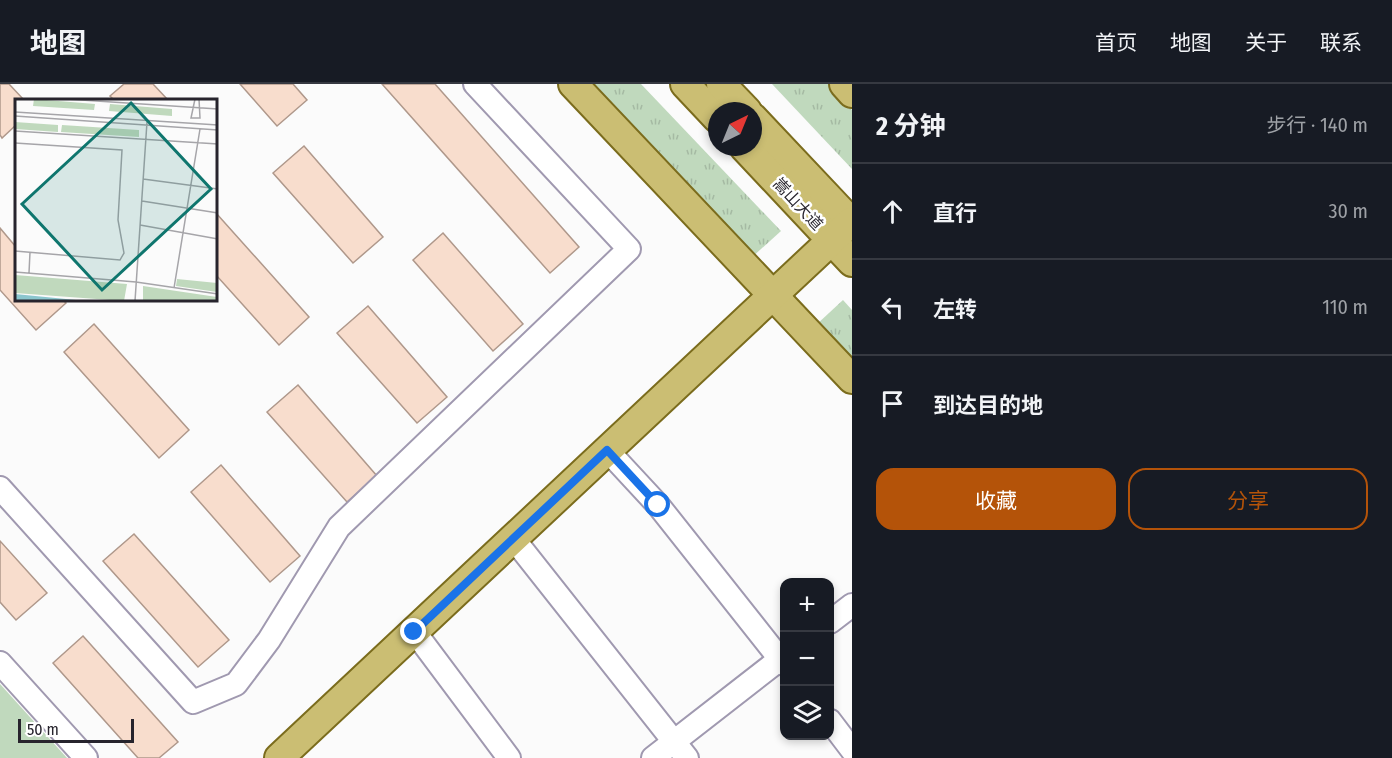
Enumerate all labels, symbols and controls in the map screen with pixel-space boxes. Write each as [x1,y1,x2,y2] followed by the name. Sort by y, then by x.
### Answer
[30,27,86,60] text: 地图
[1095,30,1137,56] text: 首页
[1170,30,1212,56] text: 地图
[1245,30,1287,56] text: 关于
[1320,30,1362,56] text: 联系
[15,99,218,302] inset map
[708,102,762,156] north arrow
[876,111,945,142] text: 2 分钟
[1266,113,1368,137] text: 步行 · 140 m
[769,174,827,234] street label: 嵩山大道
[876,195,909,228] icon: ahead
[1328,199,1368,223] text: 30 m
[933,200,977,227] text: 直行
[876,291,909,324] icon: left
[1322,295,1368,319] text: 110 m
[933,296,977,323] text: 左转
[876,387,909,420] icon: arrive
[933,392,1043,419] text: 到达目的地
[876,468,1116,530] button: 收藏
[1128,468,1368,530] button: 分享
[644,491,670,517] route start
[780,578,834,740] map controls
[780,578,834,632] button: +
[400,618,426,644] route end
[780,632,834,686] button: −
[780,686,834,740] button: layers
[18,716,134,744] scale bar
[27,720,59,739] text: 50 m

